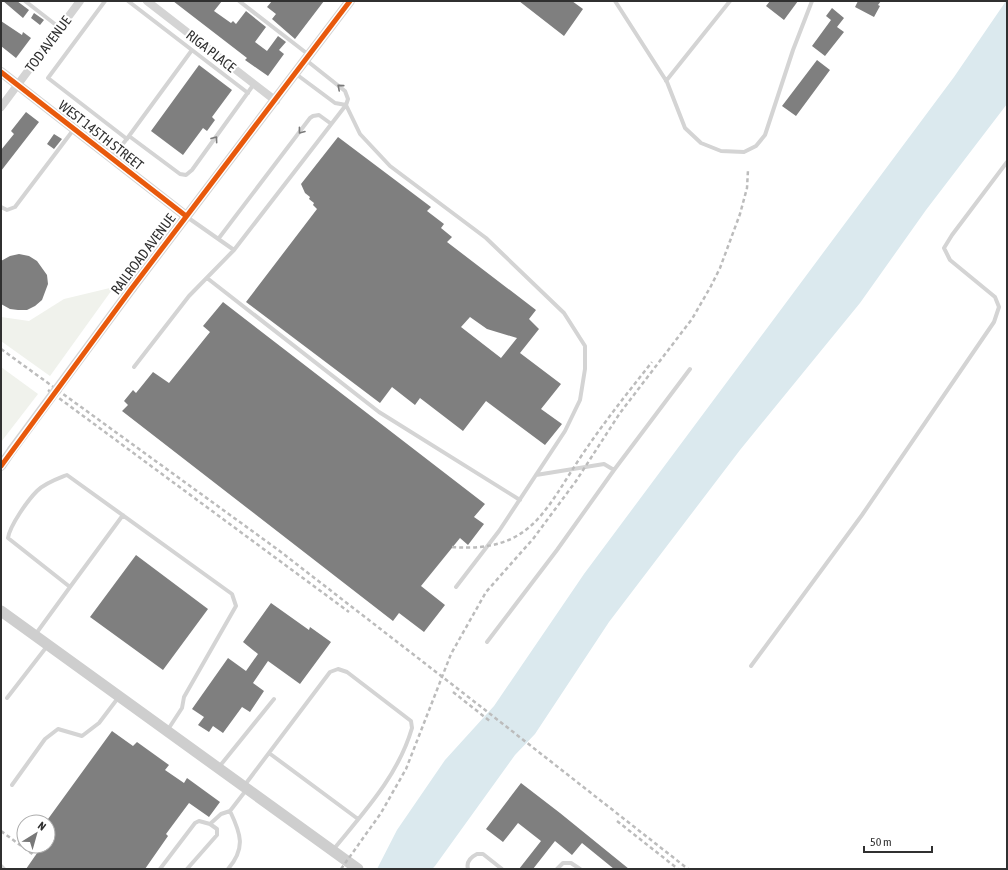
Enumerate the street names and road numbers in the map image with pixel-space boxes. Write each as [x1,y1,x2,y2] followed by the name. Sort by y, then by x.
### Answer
[22,13,74,75] street label: TOD AVENUE
[183,27,239,75] street label: RIGA PLACE
[55,97,147,173] street label: WEST 145TH STREET
[108,211,178,297] street label: RAILROAD AVENUE

